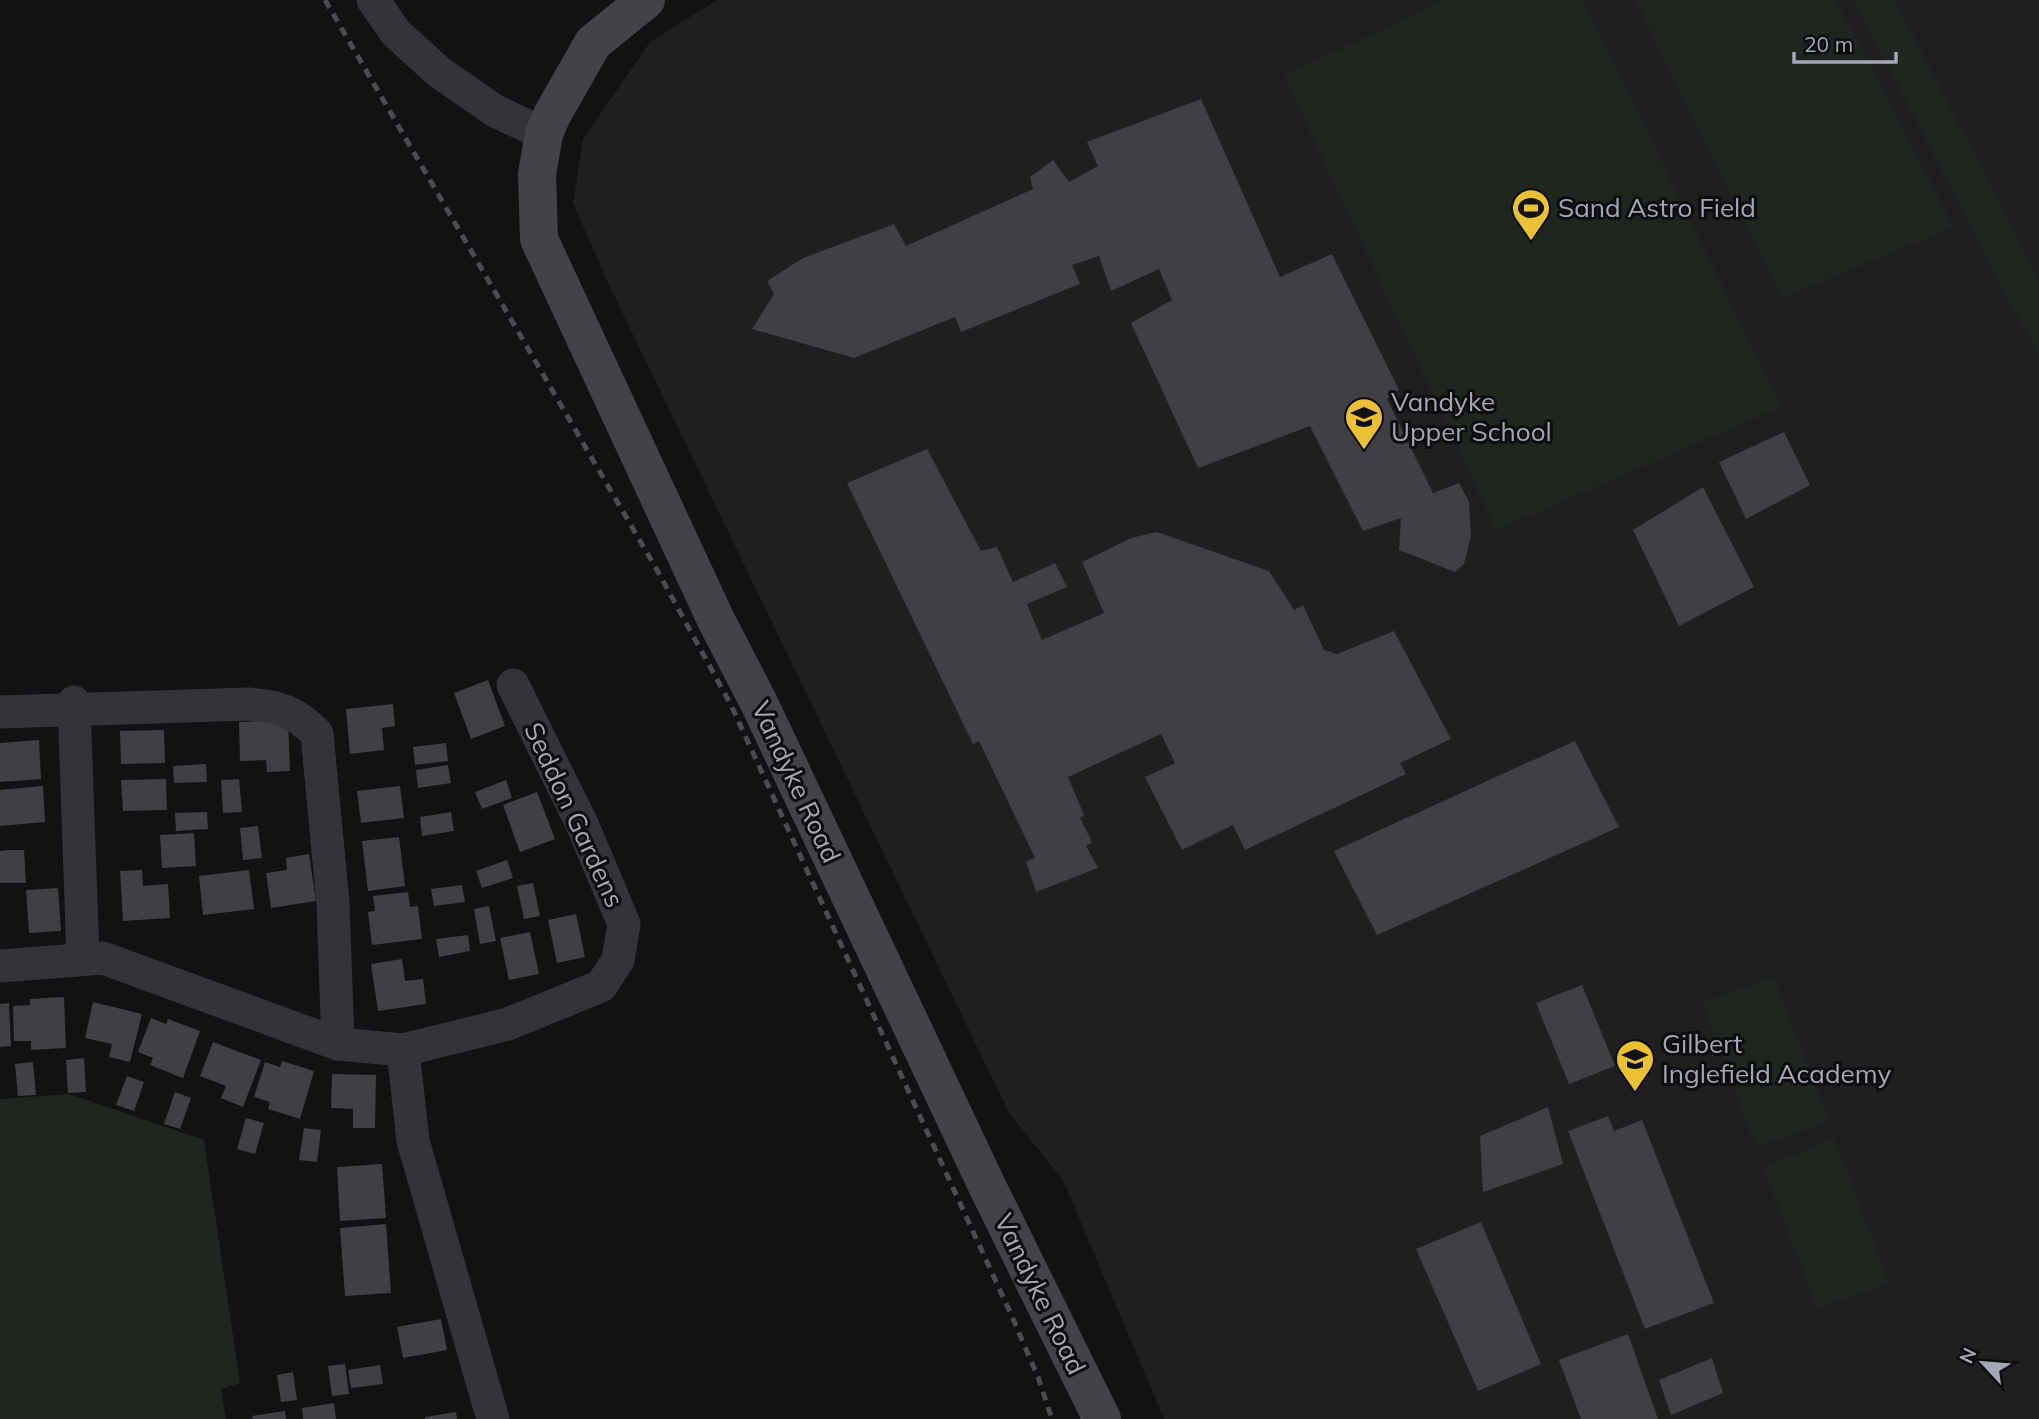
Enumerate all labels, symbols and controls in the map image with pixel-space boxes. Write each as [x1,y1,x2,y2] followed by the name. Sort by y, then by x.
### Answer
[1794,21,1896,65] scale bar
[1804,31,1853,57] text: 20 m
[1510,187,1552,242] sports icon: Sand Astro Field
[1558,191,1756,224] place label: Sand Astro Field
[1391,385,1552,448] place label: Vandyke Upper School
[1343,396,1385,451] school or university icon: Vandyke Upper School
[745,696,848,868] street label: Vandyke Road
[517,717,632,912] street label: Seddon Gardens
[1662,1027,1891,1090] place label: Gilbert Inglefield Academy
[1614,1038,1656,1093] school or university icon: Gilbert Inglefield Academy
[987,1208,1094,1379] street label: Vandyke Road
[1948,1328,2018,1398] north arrow
[1954,1344,1982,1367] text: N

